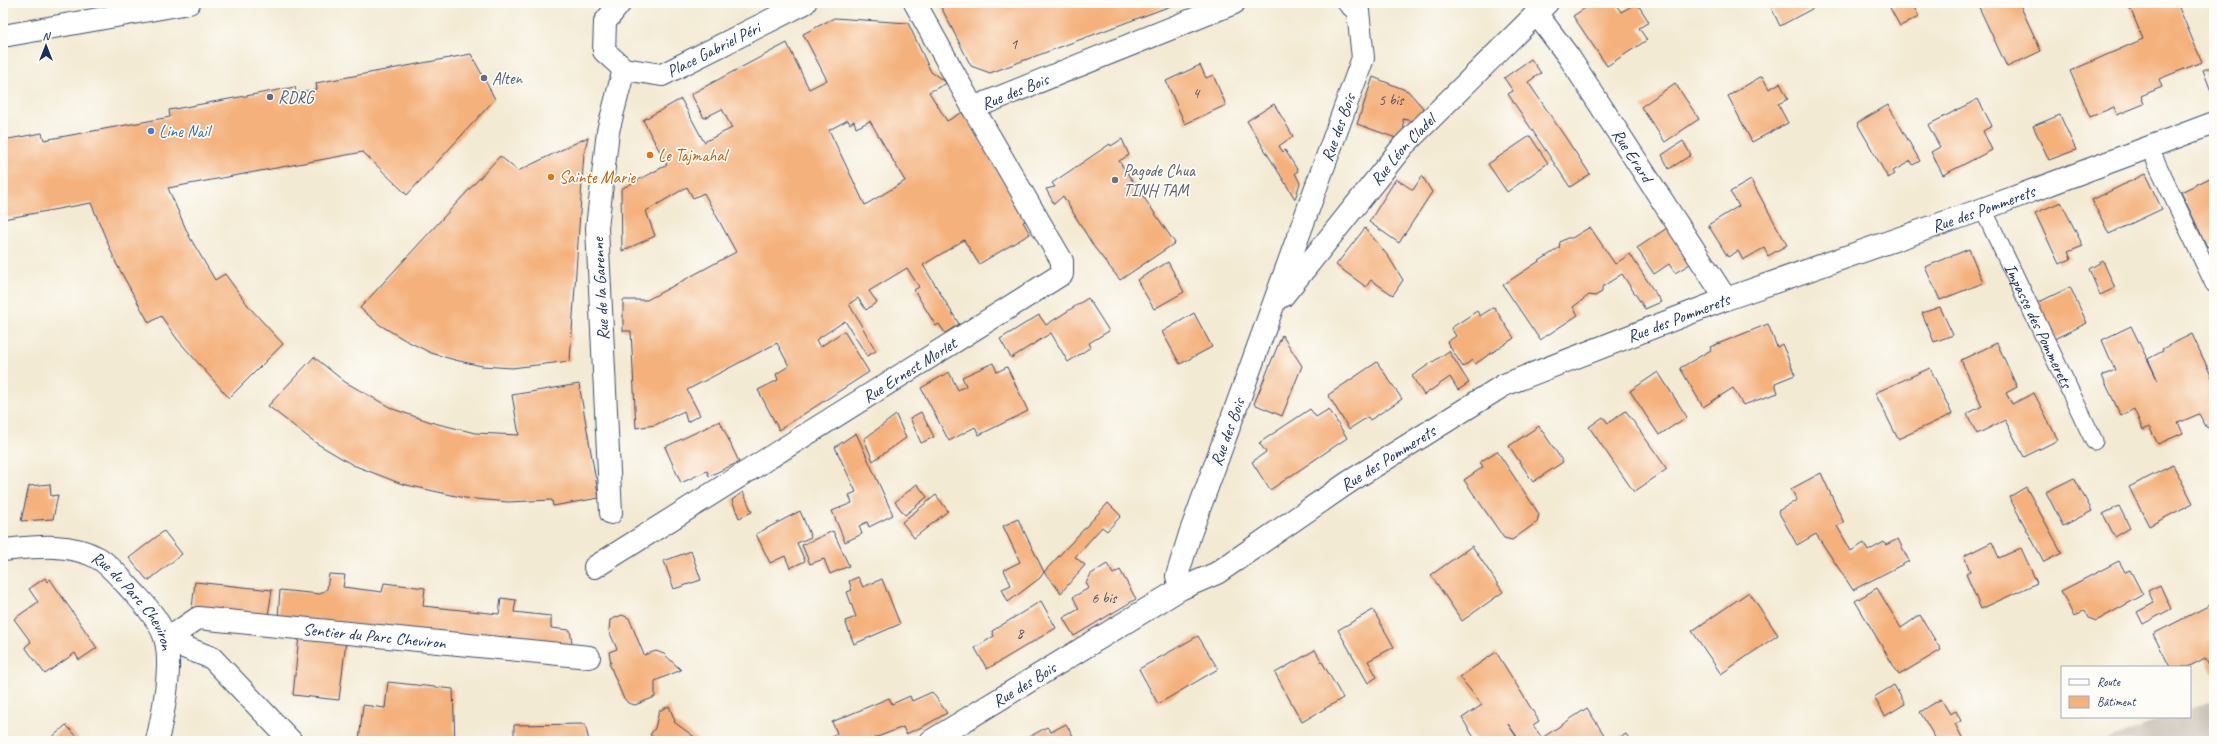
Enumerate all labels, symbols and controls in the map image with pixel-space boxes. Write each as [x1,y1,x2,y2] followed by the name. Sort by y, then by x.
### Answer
[663,17,765,82] street label: Place Gabriel Péri
[26,26,66,66] north arrow
[43,29,52,43] text: N
[1011,35,1019,54] house number: 1
[492,68,524,89] place label: Alten
[978,68,1054,115] street label: Rue des Bois
[479,73,489,83] marker: Alten
[1193,84,1201,103] house number: 4
[278,87,315,108] place label: RDRG
[1316,89,1361,164] street label: Rue des Bois
[1379,91,1405,110] house number: 5 bis
[265,92,275,102] marker: RDRG
[1366,108,1442,190] street label: Rue Léon Cladel
[159,121,213,142] place label: Line Nail
[1607,125,1659,188] street label: Rue Erard
[146,126,156,136] marker: Line Nail
[658,145,730,166] place label: Le Tajmahal
[645,150,655,160] marker: Le Tajmahal
[1123,160,1196,201] place label: Pagode Chua TINH TAM
[559,167,637,188] place label: Sainte Marie
[546,172,556,182] marker: Sainte Marie
[1110,175,1120,185] marker: Pagode Chua TINH TAM
[1929,180,2040,237] street label: Rue des Pommerets
[587,236,614,341] street label: Rue de la Garenne
[1999,260,2077,392] street label: Impasse des Pommerets
[1624,288,1734,347] street label: Rue des Pommerets
[859,332,962,408] street label: Rue Ernest Morlet
[1206,393,1250,469] street label: Rue des Bois
[1337,420,1441,496] street label: Rue des Pommerets
[88,547,178,653] street label: Rue du Parc Cheviron
[1092,589,1118,608] house number: 6 bis
[302,619,448,654] street label: Sentier du Parc Cheviron
[1017,624,1025,643] house number: 8
[989,656,1062,712] street label: Rue des Bois
[2061,666,2191,718] legend
[2097,674,2121,690] text: Route
[2097,694,2136,710] text: Bâtiment

